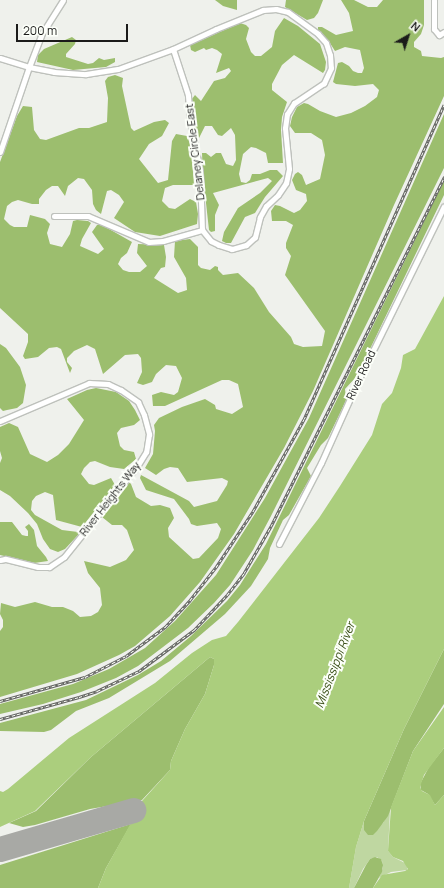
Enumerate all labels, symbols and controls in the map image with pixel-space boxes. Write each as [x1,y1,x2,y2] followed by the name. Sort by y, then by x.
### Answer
[18,16,130,42] scale bar
[388,16,428,56] north arrow
[408,18,424,35] text: N
[23,22,57,39] text: 200 m
[183,103,207,201] street label: Delaney Circle East
[344,348,378,402] street label: River Road
[77,459,143,539] street label: River Heights Way
[312,620,358,710] water label: Mississippi River

